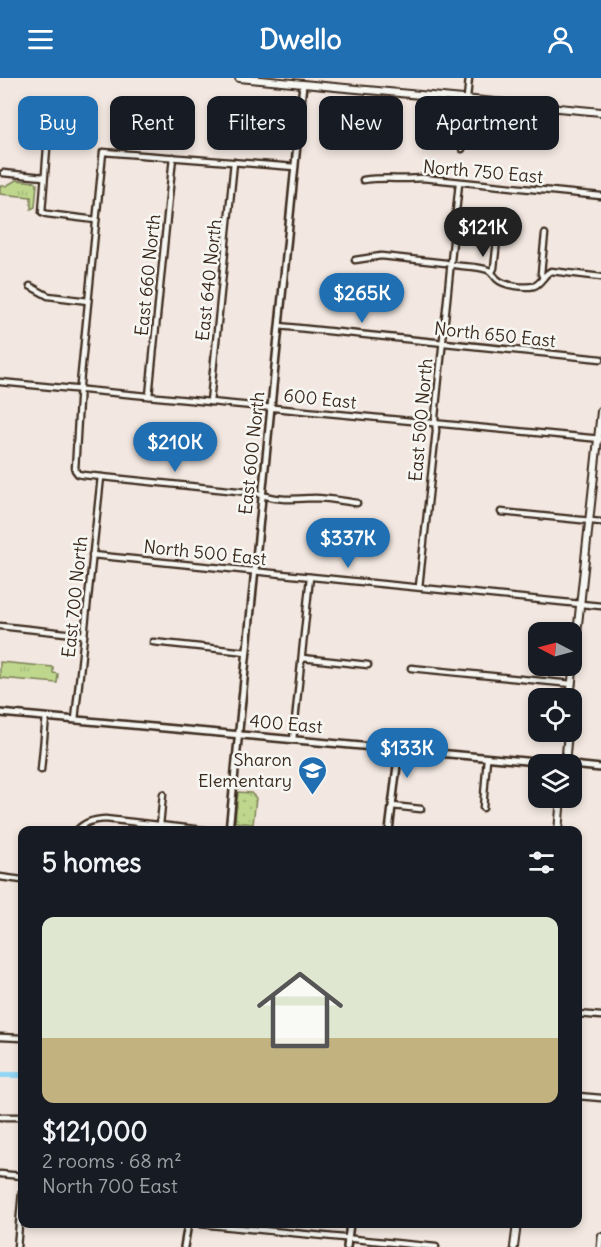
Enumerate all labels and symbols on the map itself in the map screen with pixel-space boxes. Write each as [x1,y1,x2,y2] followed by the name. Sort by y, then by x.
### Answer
[422,155,544,188] street label: North 750 East
[441,207,525,258] pin: $121K
[130,213,165,337] street label: East 660 North
[191,218,226,342] street label: East 640 North
[320,273,404,324] pin: $265K
[433,317,557,352] street label: North 650 East
[404,357,437,483] street label: East 500 North
[282,383,358,414] street label: 600 East
[234,390,269,516] street label: East 600 North
[133,422,217,473] pin: $210K
[306,518,390,569] pin: $337K
[57,535,92,659] street label: East 700 North
[142,535,268,570] street label: North 500 East
[528,622,582,676] north arrow
[249,709,324,738] street label: 400 East
[365,728,449,779] pin: $133K
[198,748,292,792] place label: Sharon Elementary
[297,754,329,796] school or university icon: Sharon Elementary

